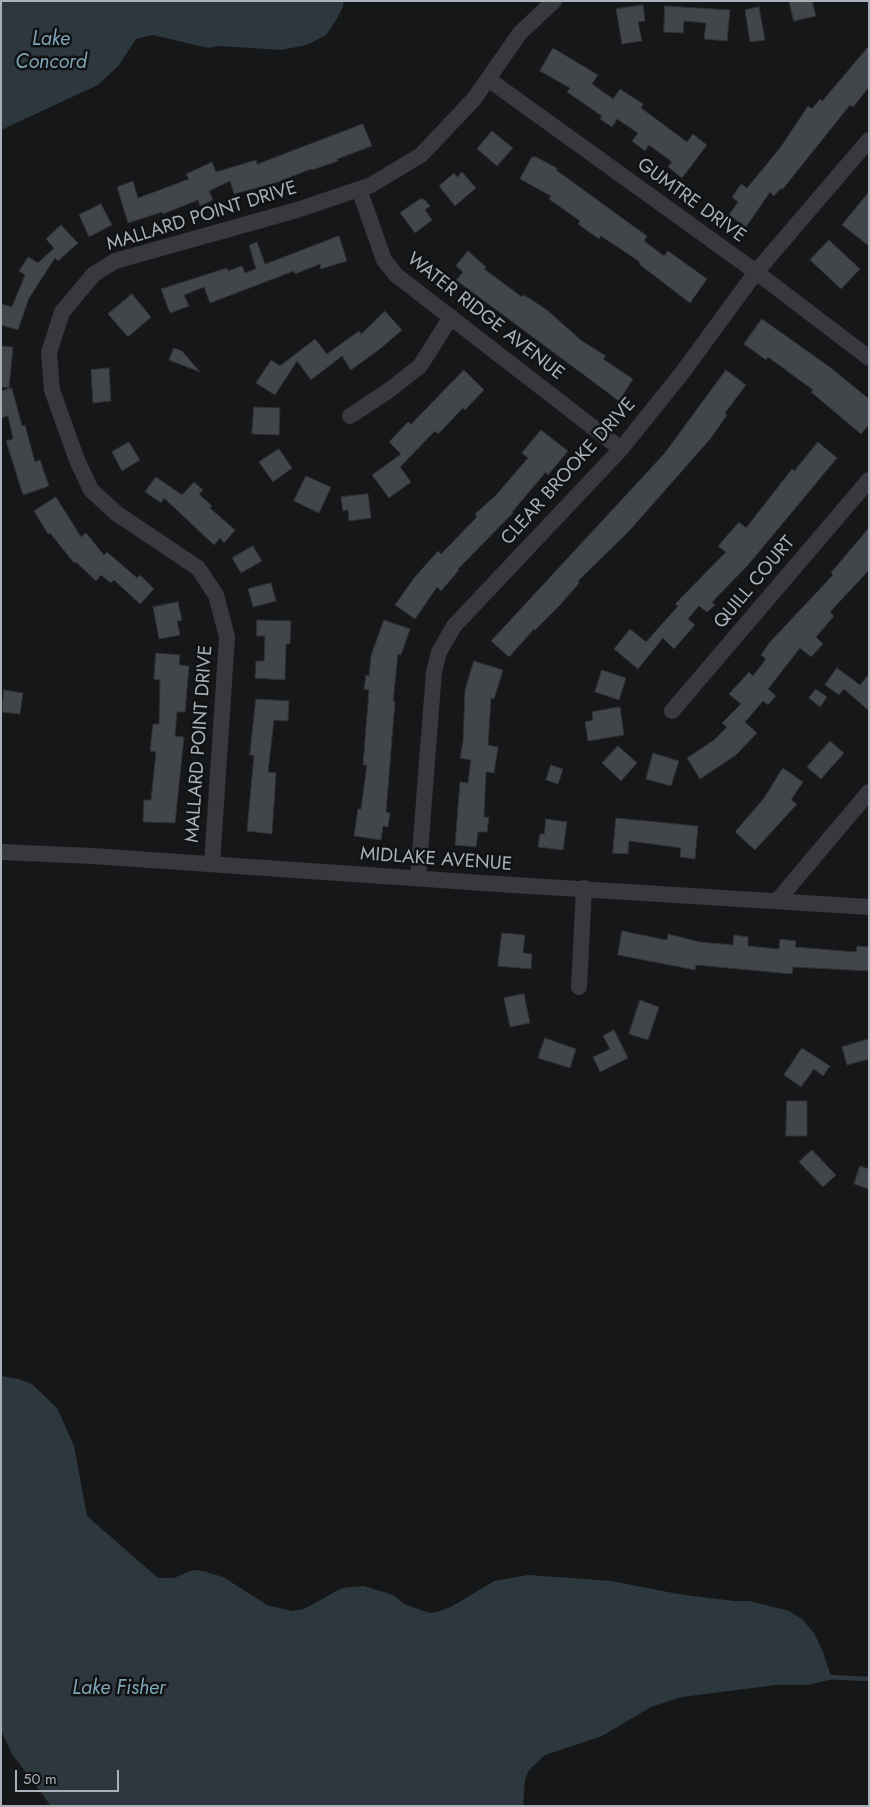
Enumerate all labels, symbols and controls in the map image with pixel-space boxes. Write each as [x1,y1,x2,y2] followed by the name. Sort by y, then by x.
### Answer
[15,28,87,75] water label: Lake Concord
[632,154,750,248] street label: GUMTRE DRIVE
[104,177,300,257] street label: MALLARD POINT DRIVE
[402,248,568,386] street label: WATER RIDGE AVENUE
[497,394,641,550] street label: CLEAR BROOKE DRIVE
[710,532,800,634] street label: QUILL COURT
[182,644,218,844] street label: MALLARD POINT DRIVE
[359,843,513,877] street label: MIDLAKE AVENUE
[72,1677,166,1701] water label: Lake Fisher
[18,1760,121,1792] scale bar
[23,1768,57,1790] text: 50 m

